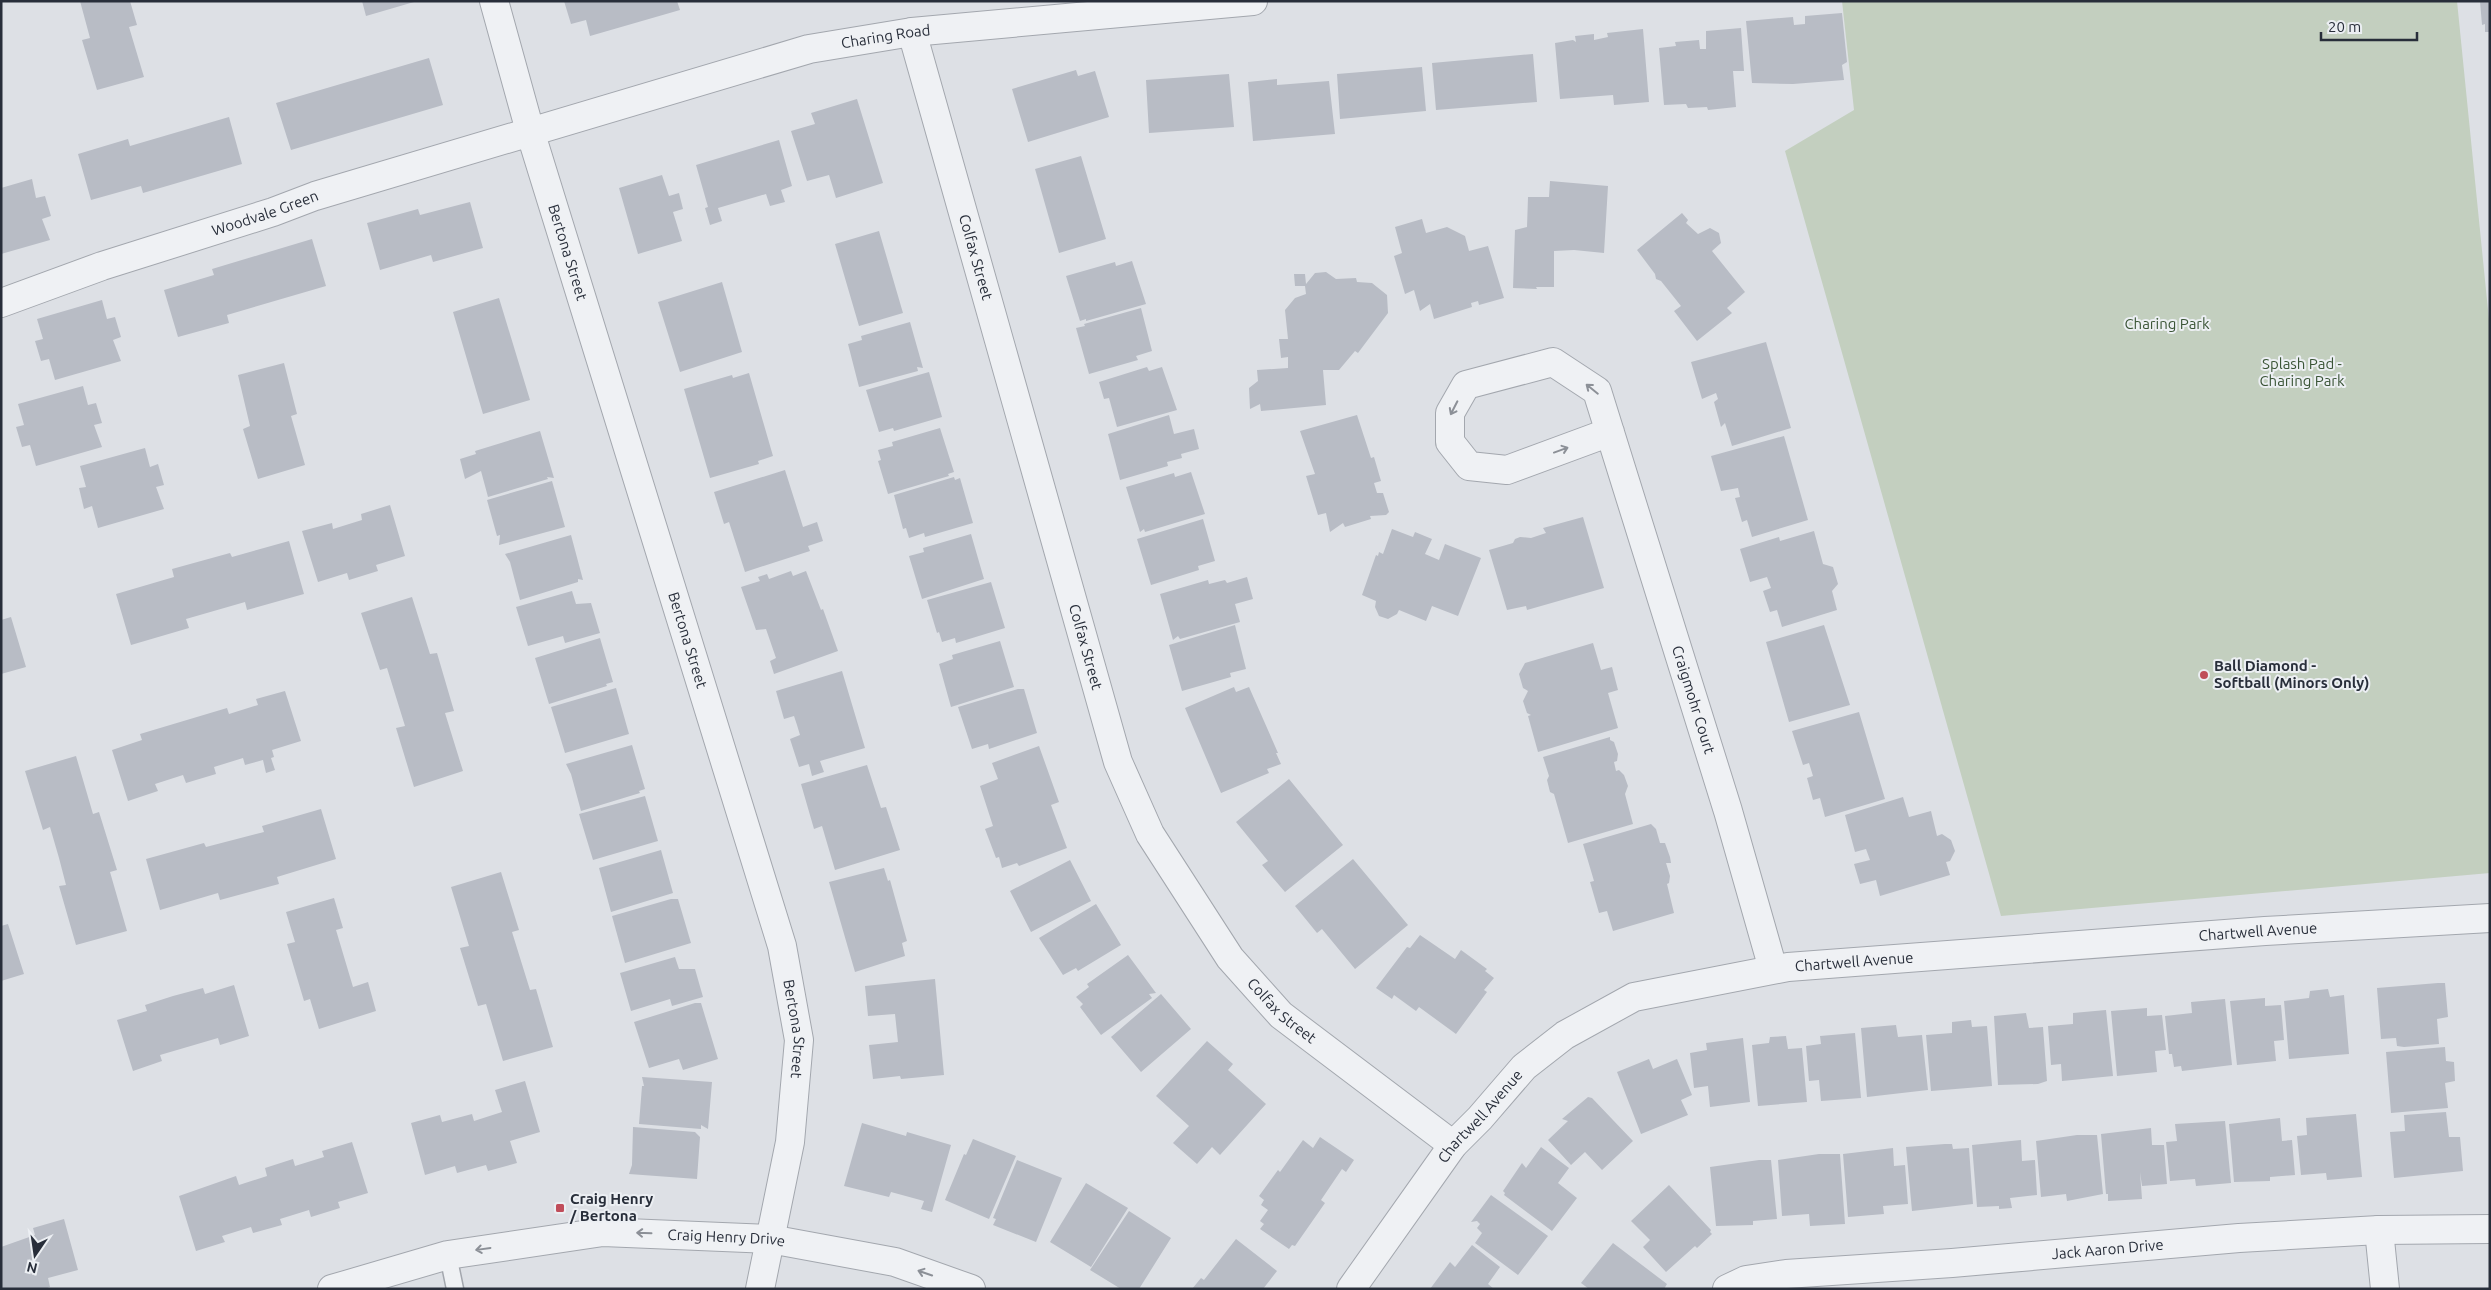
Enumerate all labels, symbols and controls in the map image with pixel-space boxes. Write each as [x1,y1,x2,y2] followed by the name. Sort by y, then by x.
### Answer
[2321,10,2417,42] scale bar
[2328,18,2361,35] text: 20 m
[840,21,931,52] street label: Charing Road
[210,187,321,239] street label: Woodvale Green
[545,202,591,303] street label: Bertona Street
[956,212,996,302] street label: Colfax Street
[2124,315,2210,332] park label: Charing Park
[2259,355,2345,389] park label: Splash Pad - Charing Park
[1585,383,1598,394] one-way arrow
[1449,400,1459,415] one-way arrow
[1553,445,1569,454] one-way arrow
[665,590,711,690] street label: Bertona Street
[1066,602,1106,692] street label: Colfax Street
[1669,643,1719,756] street label: Craigmohr Court
[2214,657,2369,691] place label: Ball Diamond - Softball (Minors Only)
[2198,669,2210,681] marker: Ball Diamond - Softball (Minors Only)
[2198,919,2318,944] street label: Chartwell Avenue
[1794,949,1914,974] street label: Chartwell Avenue
[1244,974,1320,1047] street label: Colfax Street
[780,978,808,1079] street label: Bertona Street
[1434,1066,1526,1166] street label: Chartwell Avenue
[569,1190,653,1224] place label: Craig Henry / Bertona
[554,1202,566,1214] marker: Craig Henry / Bertona
[667,1226,787,1250] street label: Craig Henry Drive
[637,1229,653,1238] one-way arrow
[10,1230,60,1280] north arrow
[2051,1236,2164,1262] street label: Jack Aaron Drive
[475,1245,491,1255] one-way arrow
[25,1259,39,1277] text: N
[918,1268,933,1277] one-way arrow

